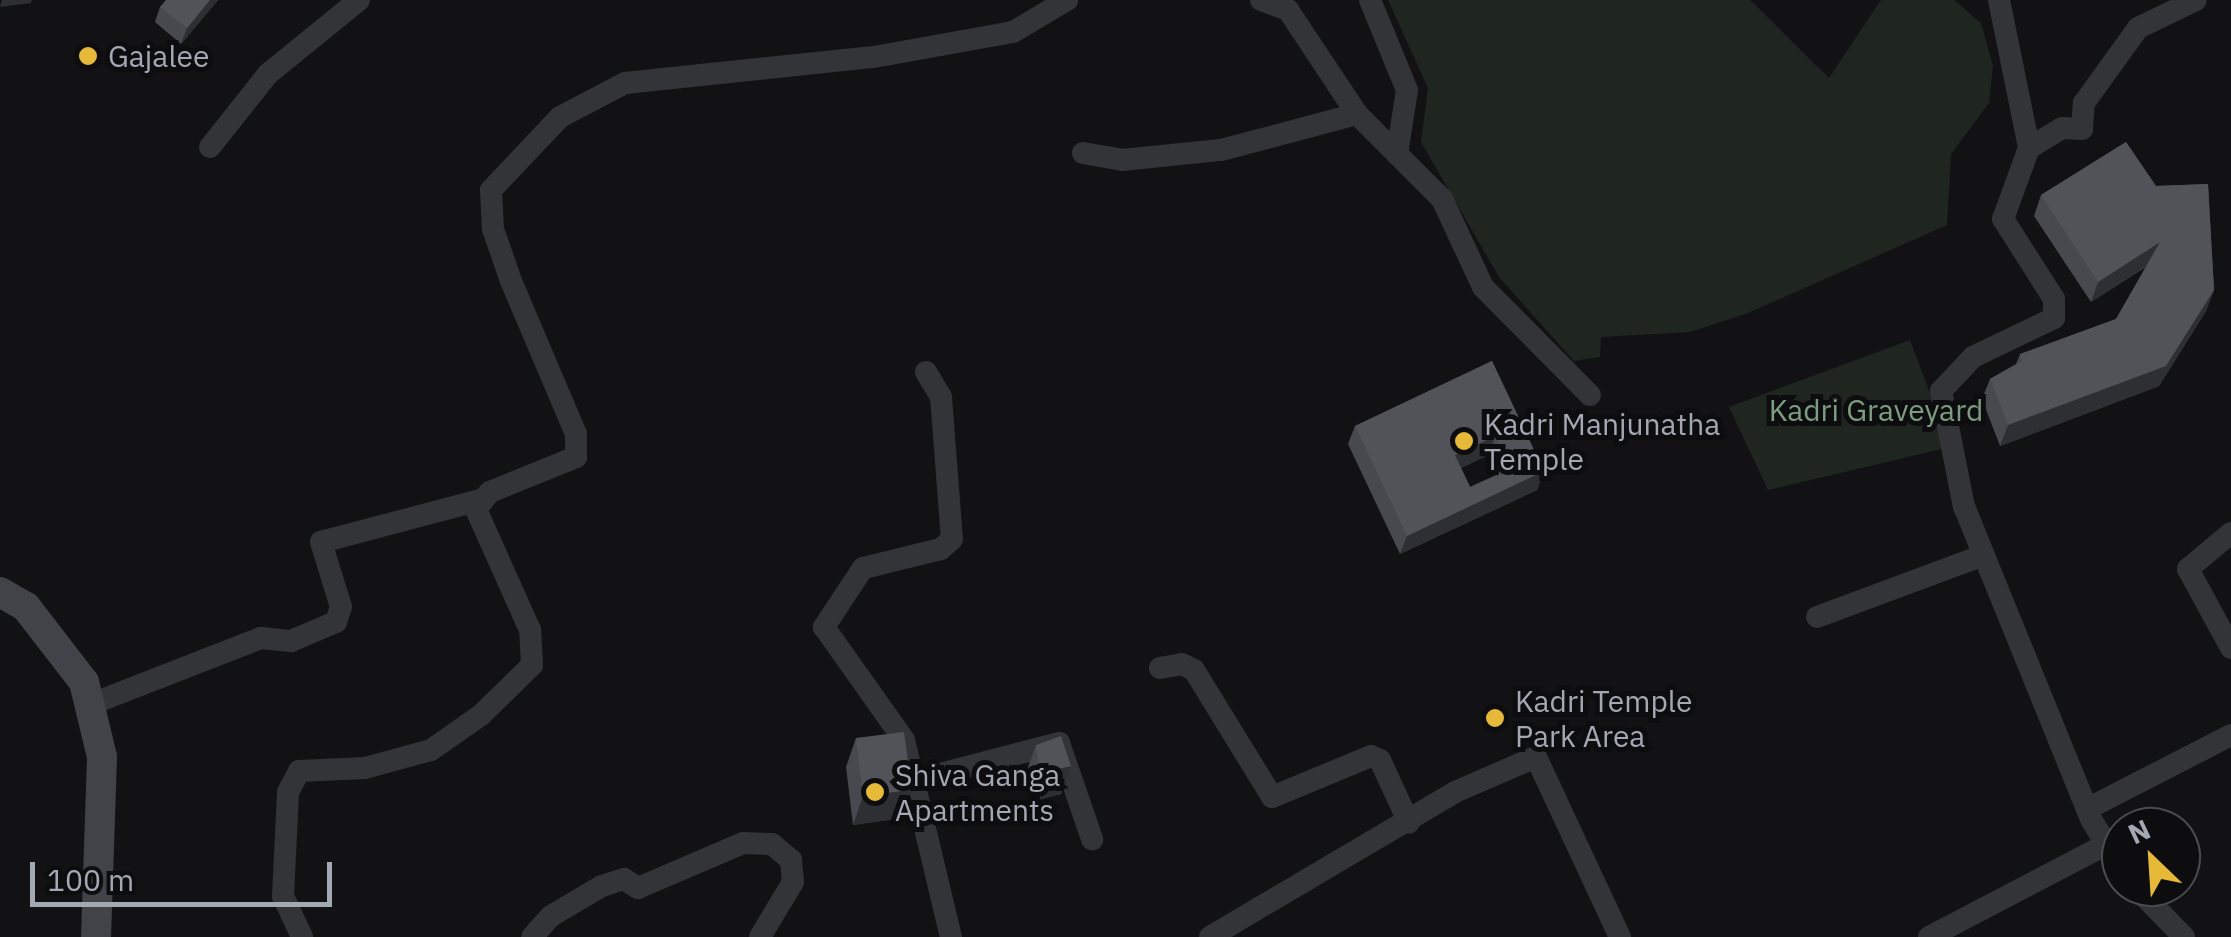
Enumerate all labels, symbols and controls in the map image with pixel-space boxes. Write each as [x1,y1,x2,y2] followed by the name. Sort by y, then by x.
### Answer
[108,38,209,74] place label: Gajalee
[77,45,99,67] marker: Gajalee
[1769,392,1983,428] park label: Kadri Graveyard
[1484,406,1720,476] place label: Kadri Manjunatha Temple
[1453,430,1475,452] marker: Kadri Manjunatha Temple
[1515,683,1692,754] place label: Kadri Temple Park Area
[1484,707,1506,729] marker: Kadri Temple Park Area
[895,757,1060,828] place label: Shiva Ganga Apartments
[864,781,886,803] marker: Shiva Ganga Apartments
[2101,807,2201,907] north arrow
[2122,810,2156,852] text: N
[35,842,338,904] scale bar
[47,860,134,899] text: 100 m

